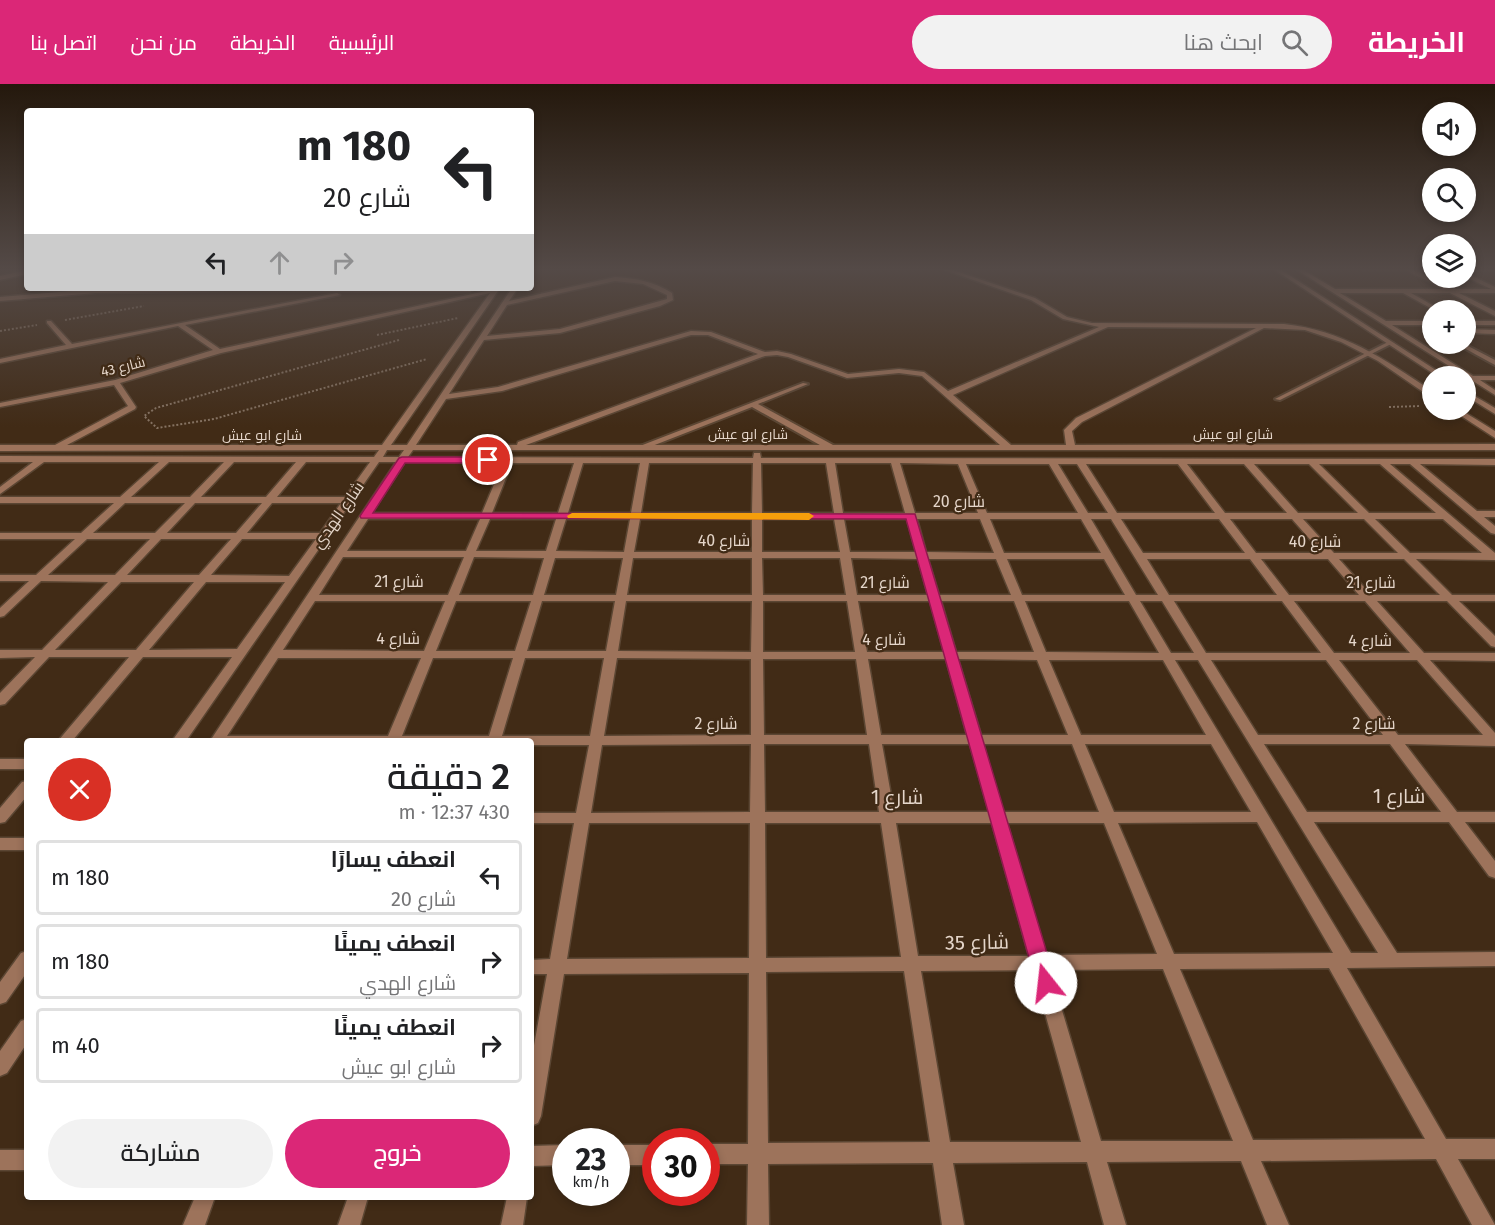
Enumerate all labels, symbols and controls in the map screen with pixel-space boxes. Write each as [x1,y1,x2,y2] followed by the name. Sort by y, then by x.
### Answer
[912,15,1332,69] search box
[1278,26,1311,59] icon: search
[1368,26,1465,59] text: الخريطة
[1184,29,1263,56] text: ابحث هنا
[30,30,97,56] text: اتصل بنا
[130,30,197,56] text: من نحن
[230,30,296,56] text: الخريطة
[329,30,395,56] text: الرئيسية
[1422,102,1476,420] map controls
[1422,102,1476,156] button: sound
[297,121,411,171] text: 180 m
[432,132,510,210] icon: left
[1422,168,1476,222] button: search
[323,182,411,214] text: شارع 20
[1422,234,1476,288] button: layers
[200,246,233,279] icon: left
[263,246,296,279] icon: ahead
[326,246,359,279] icon: right
[1422,300,1476,354] button: +
[99,353,147,381] street label: شارع 43
[1422,366,1476,420] button: −
[708,426,788,443] street label: شارع ابو عيش
[1193,426,1273,443] street label: شارع ابو عيش
[222,427,302,444] street label: شارع ابو عيش
[462,434,513,485] pin
[471,443,504,476] icon: arrive
[308,478,371,554] street label: شارع الهدي
[933,492,985,513] street label: شارع 20
[698,531,750,552] street label: شارع 40
[1289,532,1341,553] street label: شارع 40
[374,572,424,593] street label: شارع 21
[860,573,910,594] street label: شارع 21
[1346,573,1396,594] street label: شارع 21
[376,629,420,650] street label: شارع 4
[862,630,906,651] street label: شارع 4
[1348,631,1392,652] street label: شارع 4
[694,714,738,735] street label: شارع 2
[1352,714,1396,735] street label: شارع 2
[387,755,510,799] text: 2 دقيقة
[48,758,111,821] button: close
[1373,784,1425,810] street label: شارع 1
[871,785,923,811] street label: شارع 1
[398,800,510,824] text: 430 m · 12:37
[331,846,456,873] text: انعطف يسارًا
[474,861,507,894] icon: left
[51,864,110,891] text: 180 m
[391,887,456,911] text: شارع 20
[945,929,1009,957] street label: شارع 35
[334,930,456,957] text: انعطف يمينًا
[474,945,507,978] icon: right
[51,948,110,975] text: 180 m
[1014,951,1078,1015] position arrow
[359,971,456,995] text: شارع الهدي
[334,1014,456,1041] text: انعطف يمينًا
[474,1029,507,1062] icon: right
[51,1032,100,1059] text: 40 m
[342,1055,456,1079] text: شارع ابو عيش
[48,1119,273,1188] button: مشاركة
[285,1119,510,1188] button: خروج
[642,1128,720,1206] speed limit sign: 30
[576,1142,606,1178] text: 23
[572,1173,610,1191] text: km/h

